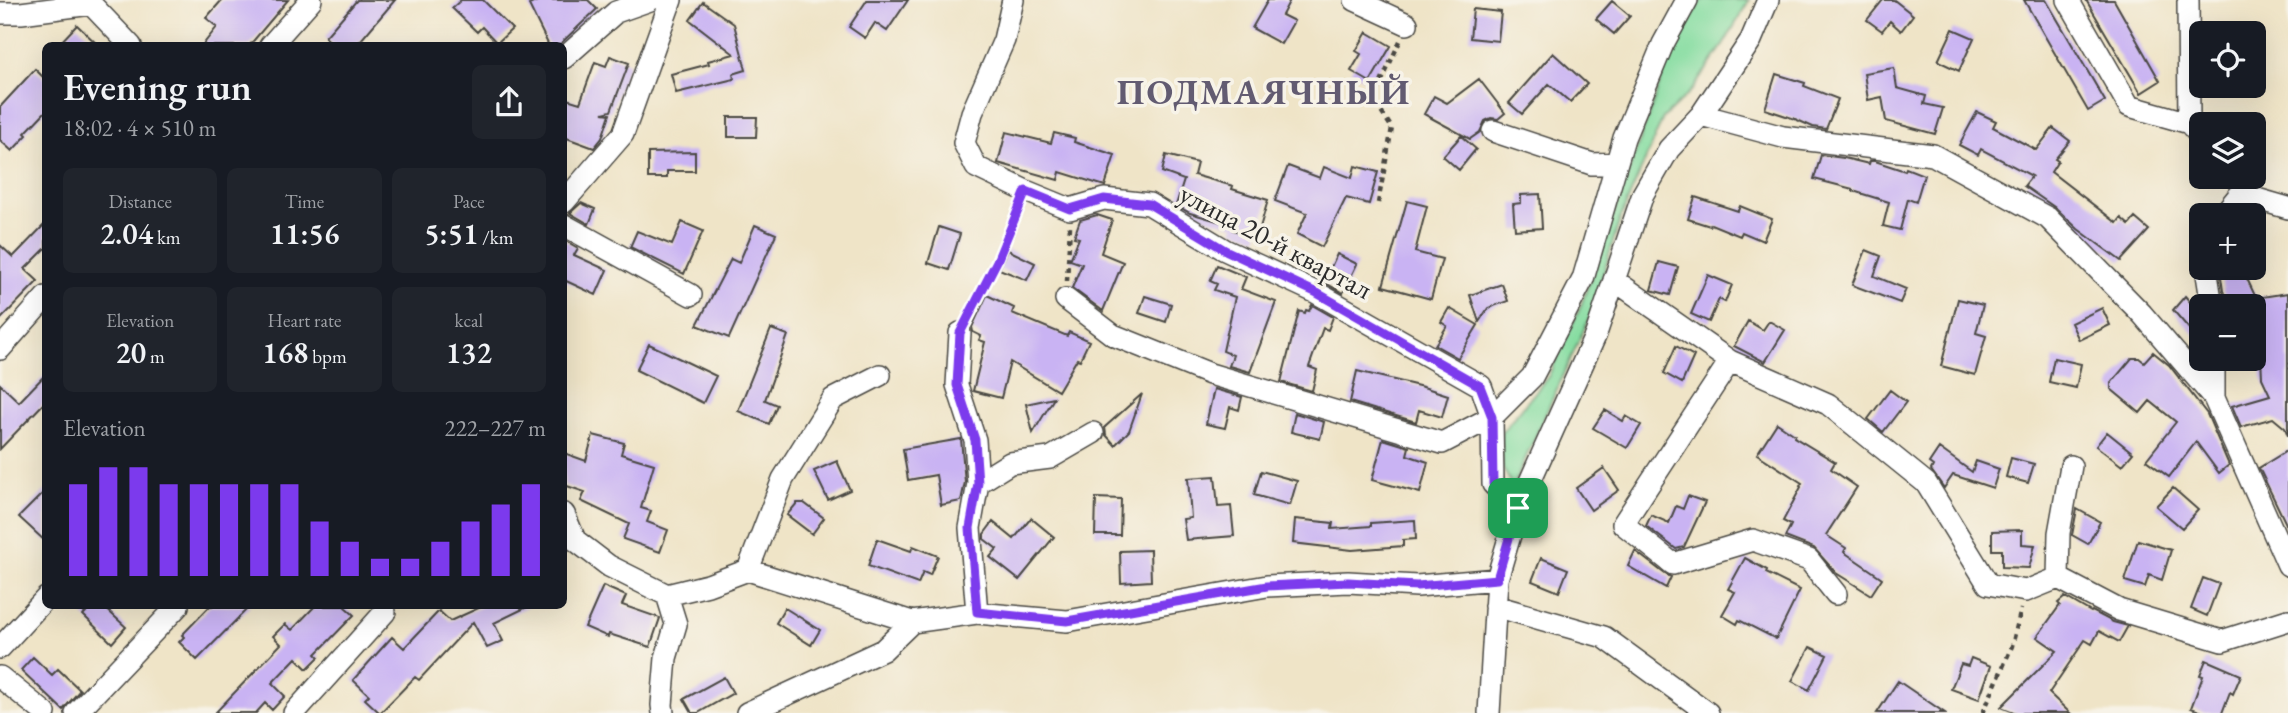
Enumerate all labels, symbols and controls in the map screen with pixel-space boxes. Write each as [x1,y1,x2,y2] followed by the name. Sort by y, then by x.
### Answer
[2189,21,2266,371] map controls
[2189,21,2266,98] button: locate
[63,62,252,111] text: Evening run
[472,65,546,139] button: share
[1117,69,1411,114] district label: ПОДМАЯЧНЫЙ
[2189,112,2266,189] button: layers
[63,113,216,143] text: 18:02 · 4 × 510 m
[1174,175,1378,307] street label: улица 20-й квартал
[108,189,172,214] text: Distance
[285,189,324,214] text: Time
[453,189,485,214] text: Pace
[2189,203,2266,280] button: +
[100,214,153,253] text: 2.04
[270,214,339,253] text: 11:56
[424,214,478,253] text: 5:51
[153,225,181,250] text: km
[478,225,514,250] text: /km
[2189,294,2266,371] button: −
[106,308,174,333] text: Elevation
[268,308,341,333] text: Heart rate
[455,308,483,333] text: kcal
[115,333,146,372] text: 20
[262,333,308,372] text: 168
[446,333,492,372] text: 132
[146,344,165,369] text: m
[308,344,347,369] text: bpm
[63,413,146,443] text: Elevation
[445,413,546,443] text: 222–227 m
[1488,478,1548,538] pin
[1499,489,1537,527] icon: arrive

